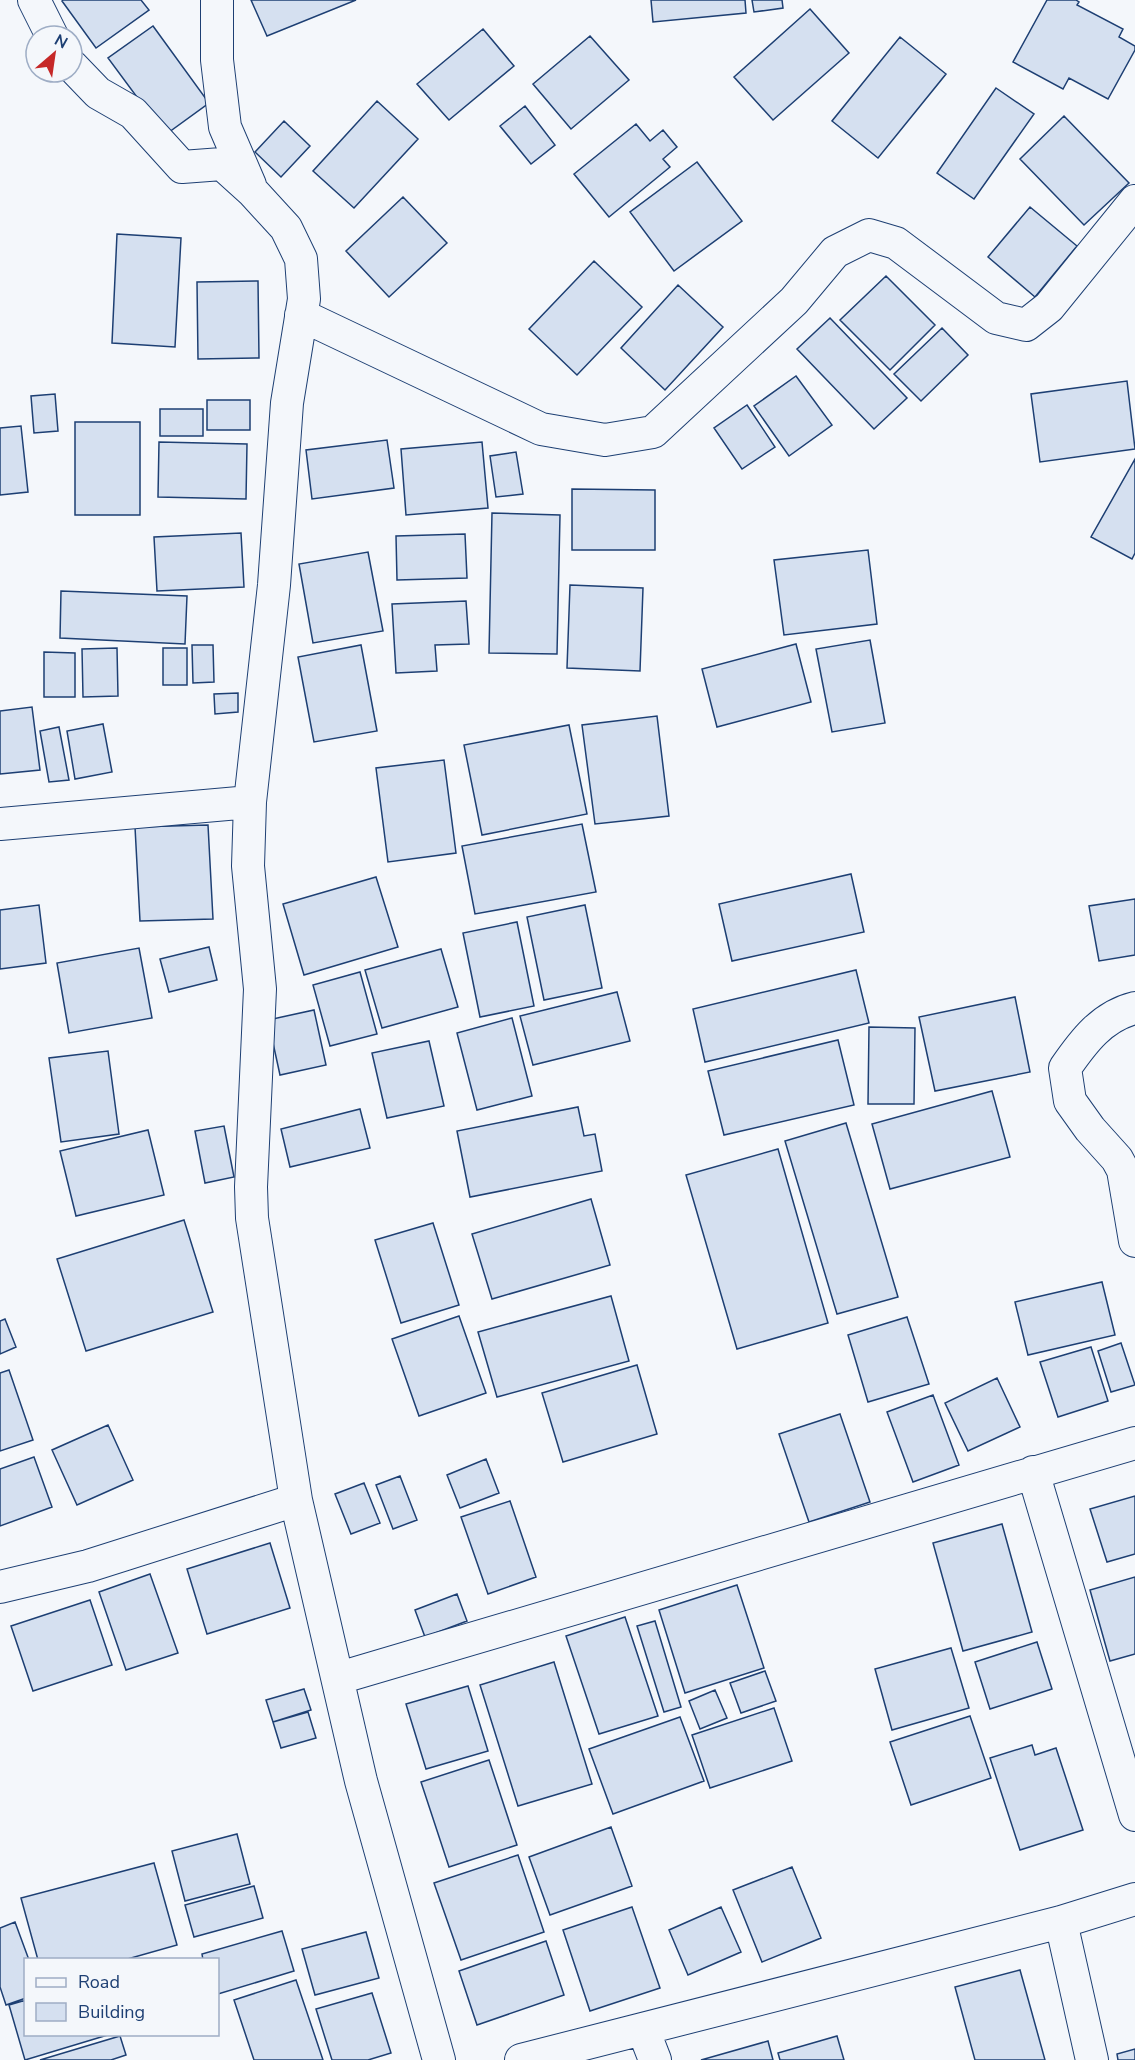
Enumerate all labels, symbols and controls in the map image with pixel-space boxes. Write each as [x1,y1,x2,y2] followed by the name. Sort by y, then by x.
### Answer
[24,24,84,84] north arrow
[50,29,71,54] text: N
[24,1958,219,2036] legend
[78,1970,120,1994] text: Road
[78,2000,145,2024] text: Building

